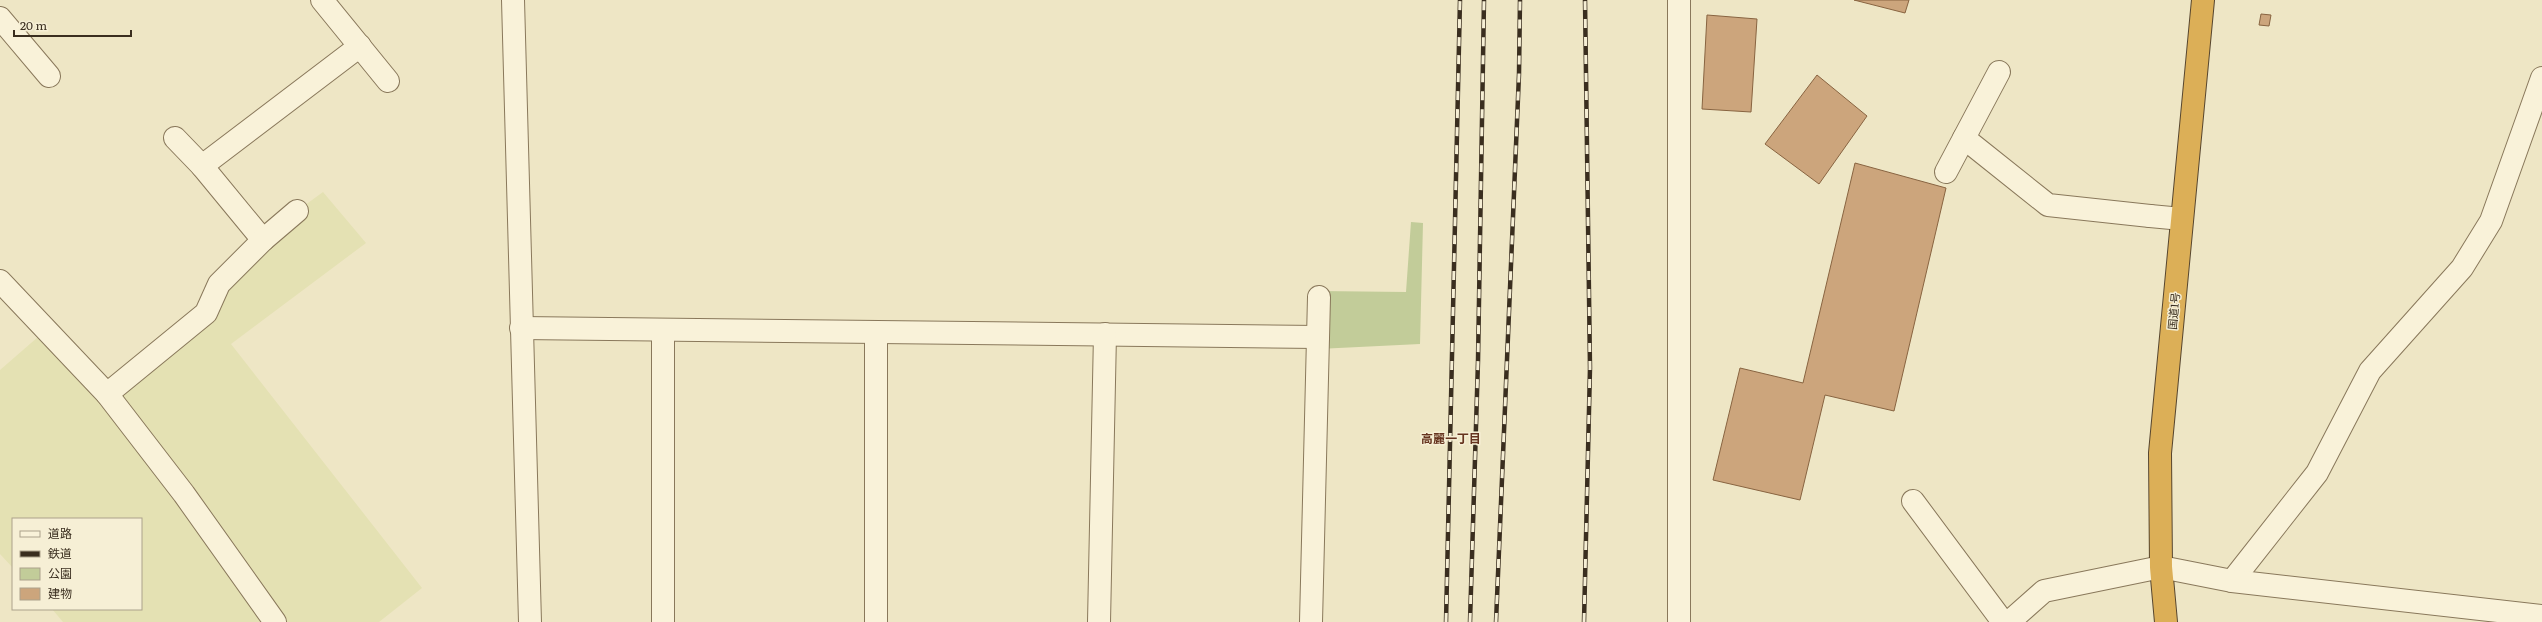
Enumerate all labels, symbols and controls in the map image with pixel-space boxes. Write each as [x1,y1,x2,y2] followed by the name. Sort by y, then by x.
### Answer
[14,12,131,38] scale bar
[20,16,47,34] text: 20 m
[2163,292,2183,330] street label: 国道1号
[1421,429,1481,447] district label: 高麗一丁目
[12,518,142,610] legend
[48,524,72,542] text: 道路
[48,544,72,562] text: 鉄道
[48,564,72,582] text: 公園
[48,584,72,602] text: 建物

